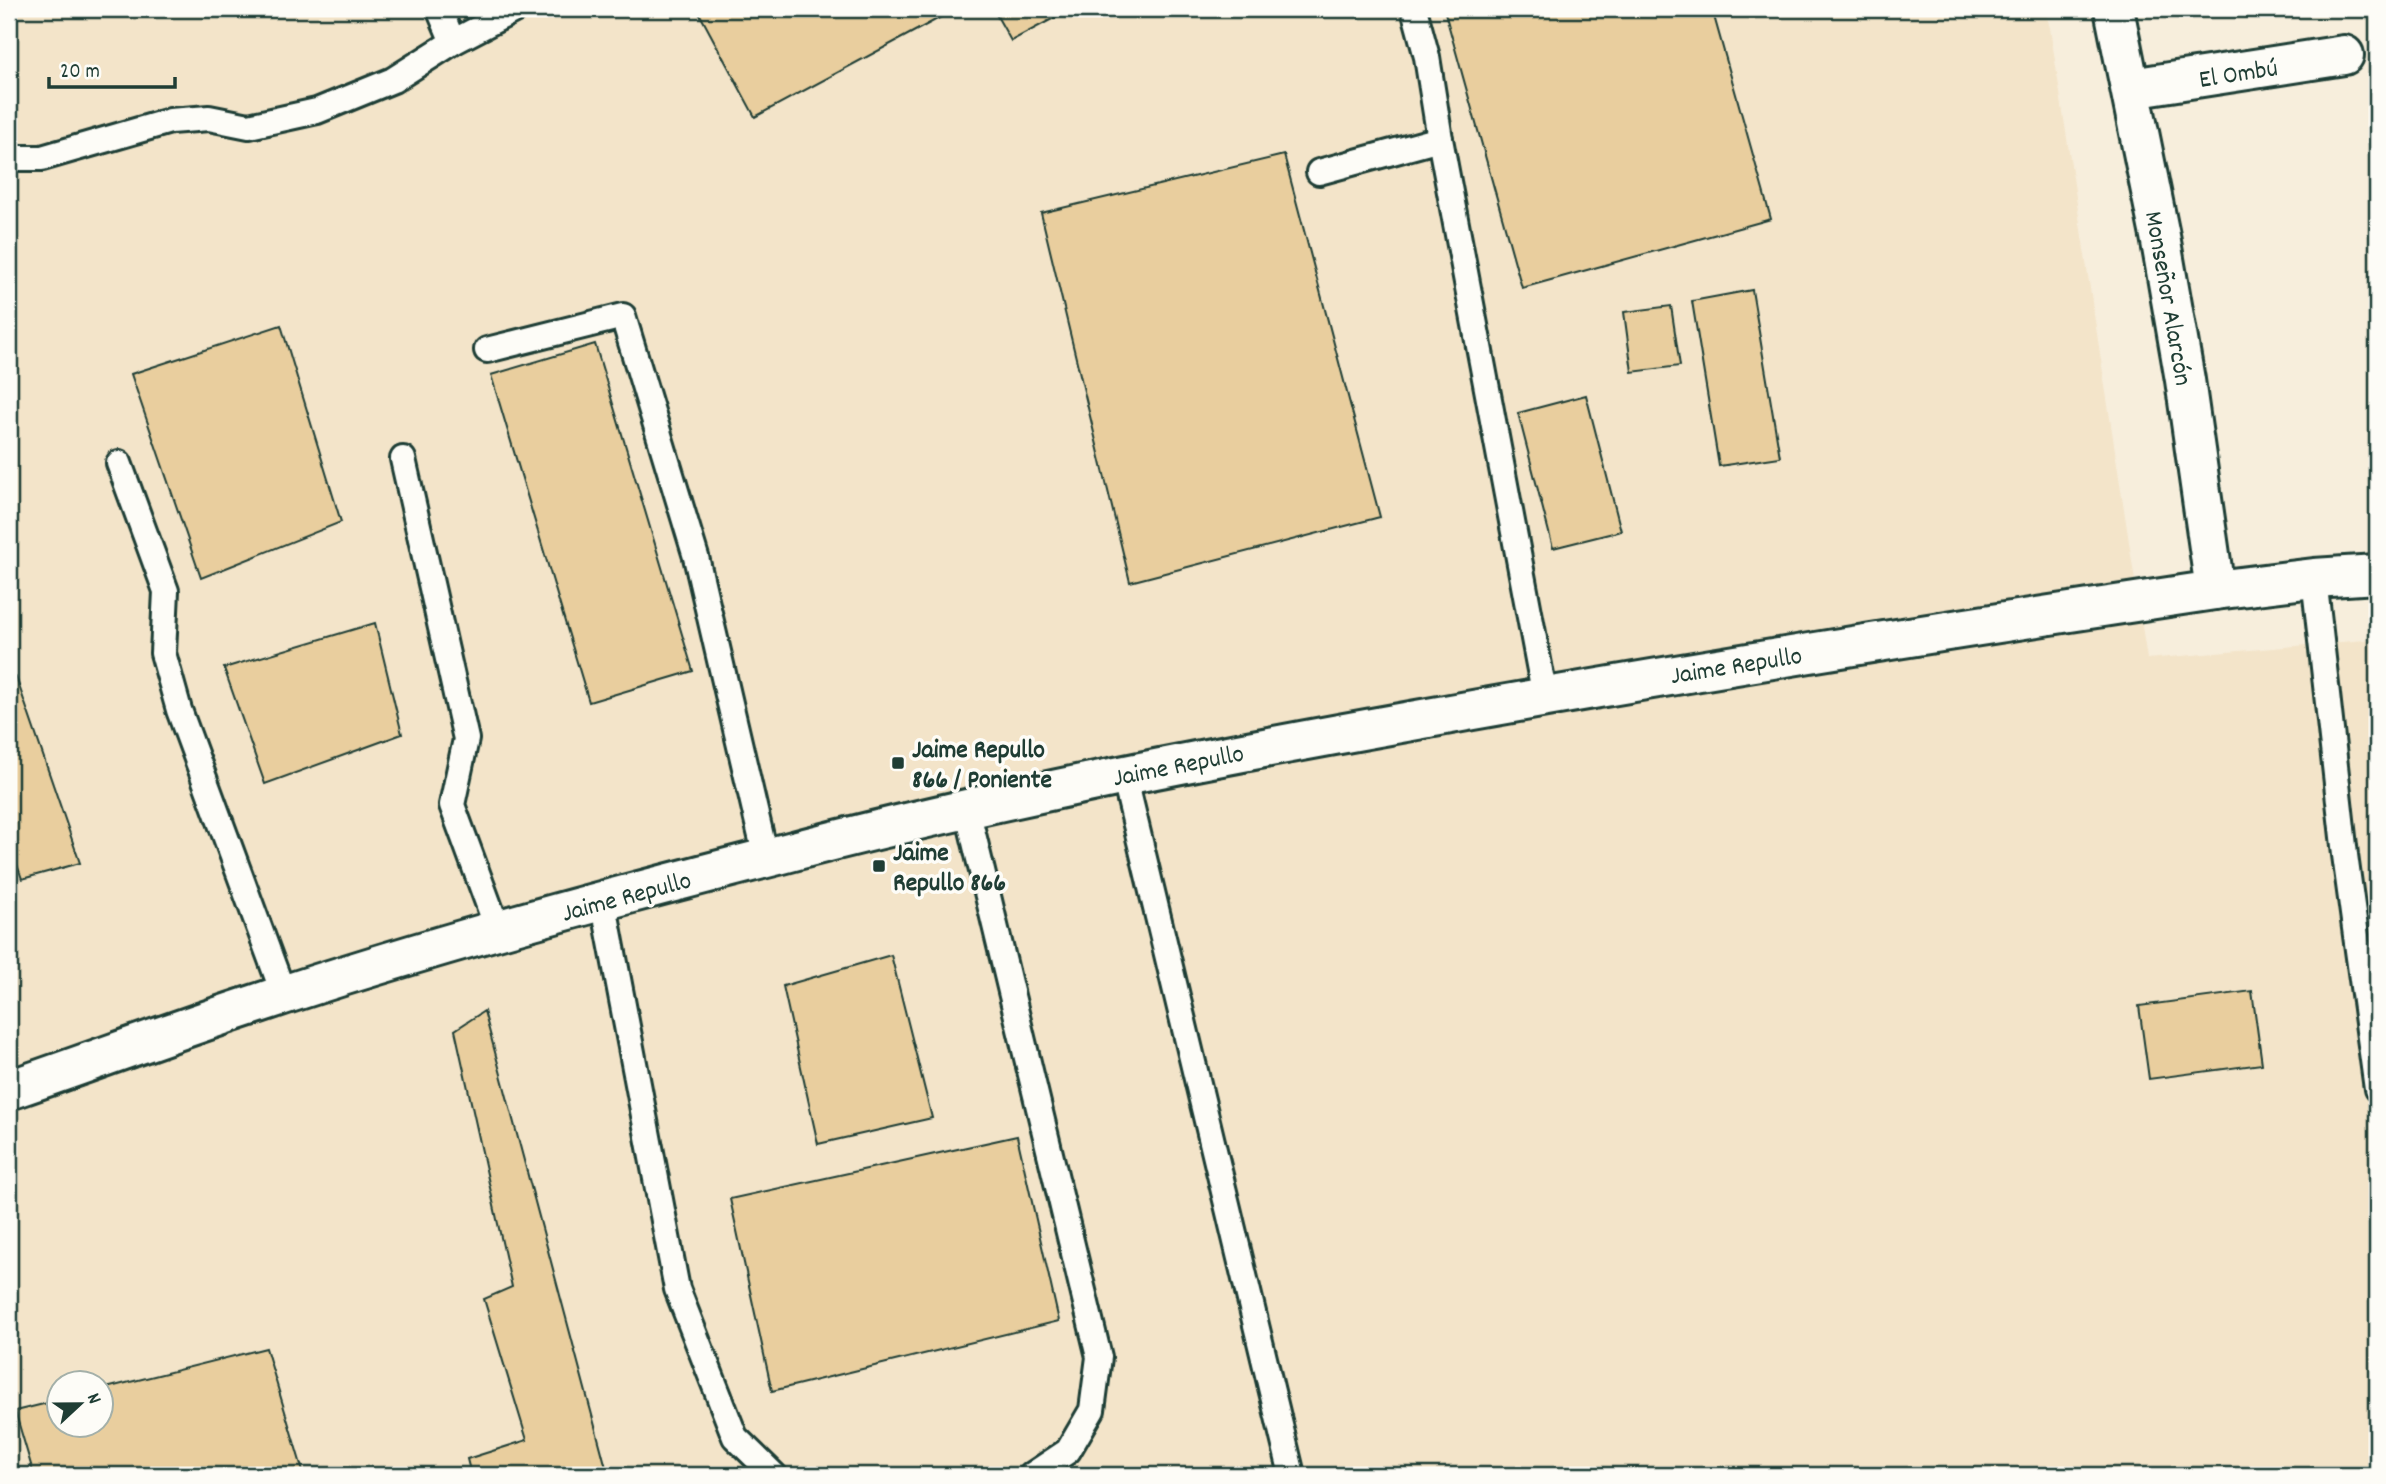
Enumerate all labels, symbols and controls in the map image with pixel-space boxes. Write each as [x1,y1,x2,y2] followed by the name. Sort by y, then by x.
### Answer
[49,46,175,90] scale bar
[2197,51,2281,100] street label: El Ombú
[60,58,100,88] text: 20 m
[2133,208,2200,389] street label: Monseñor Alarcón
[1668,639,1805,696] street label: Jaime Repullo
[912,733,1052,800] place label: Jaime Repullo 866 / Poniente
[1110,737,1247,798] street label: Jaime Repullo
[890,755,906,771] marker: Jaime Repullo 866 / Poniente
[893,836,1006,903] place label: Jaime Repullo 866
[871,858,887,874] marker: Jaime Repullo 866
[558,863,696,933] street label: Jaime Repullo
[46,1368,116,1438] north arrow
[78,1390,107,1408] text: N

